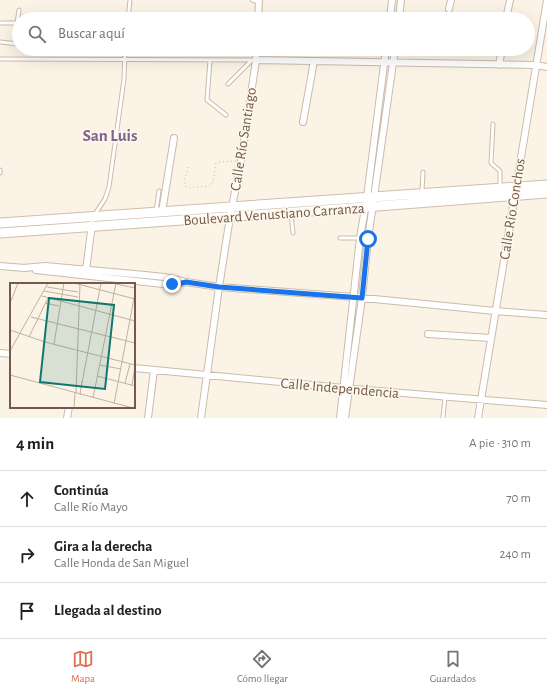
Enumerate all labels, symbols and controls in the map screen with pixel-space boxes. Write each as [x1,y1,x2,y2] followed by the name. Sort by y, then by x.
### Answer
[12,12,535,56] search box
[26,23,48,45] icon: search
[58,26,125,41] text: Buscar aquí
[228,86,259,192] street label: Calle Río Santiago
[82,127,138,144] district label: San Luis
[497,157,528,261] street label: Calle Río Conchos
[183,201,365,228] street label: Boulevard Venustiano Carranza
[359,230,377,248] route start
[163,275,181,293] route end
[10,283,135,408] inset map
[280,376,400,401] street label: Calle Independencia
[16,435,54,452] text: 4 min
[469,437,531,450] text: A pie · 310 m
[54,483,109,498] text: Continúa
[16,488,38,510] icon: ahead
[506,492,531,505] text: 70 m
[54,501,128,514] text: Calle Río Mayo
[54,539,153,554] text: Gira a la derecha
[16,544,38,566] icon: right
[499,548,531,561] text: 240 m
[54,557,189,570] text: Calle Honda de San Miguel
[16,600,38,622] icon: arrive
[54,603,162,618] text: Llegada al destino
[71,648,95,685] tab: Mapa
[237,648,288,685] tab: Cómo llegar
[430,648,476,685] tab: Guardados

